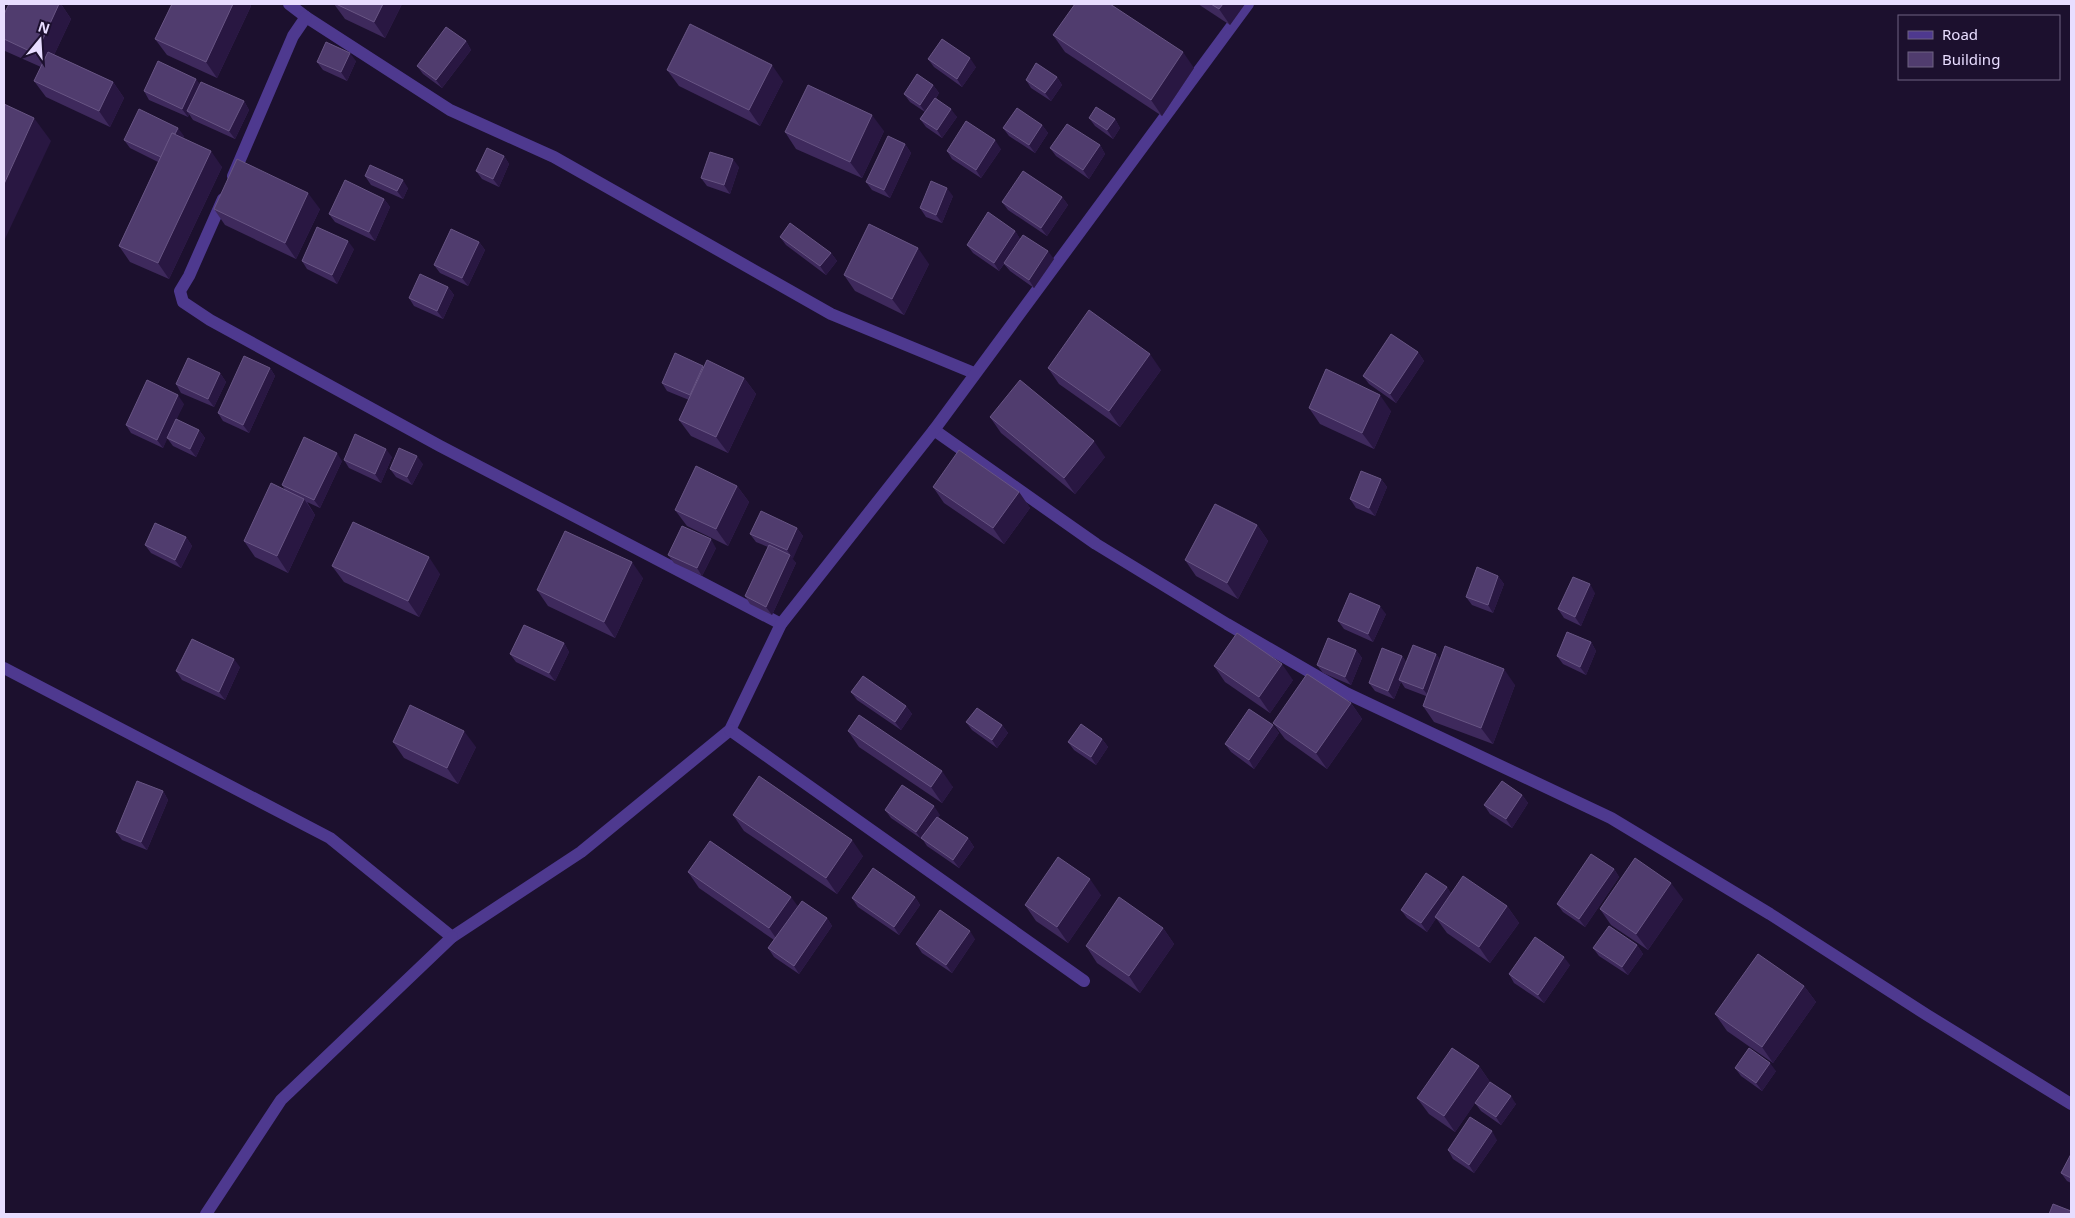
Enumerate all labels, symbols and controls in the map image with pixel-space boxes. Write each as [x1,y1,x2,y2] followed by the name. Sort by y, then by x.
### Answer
[15,15,65,65] north arrow
[1898,15,2060,80] legend
[36,16,53,38] text: N
[1942,24,1978,44] text: Road
[1942,49,2000,69] text: Building

